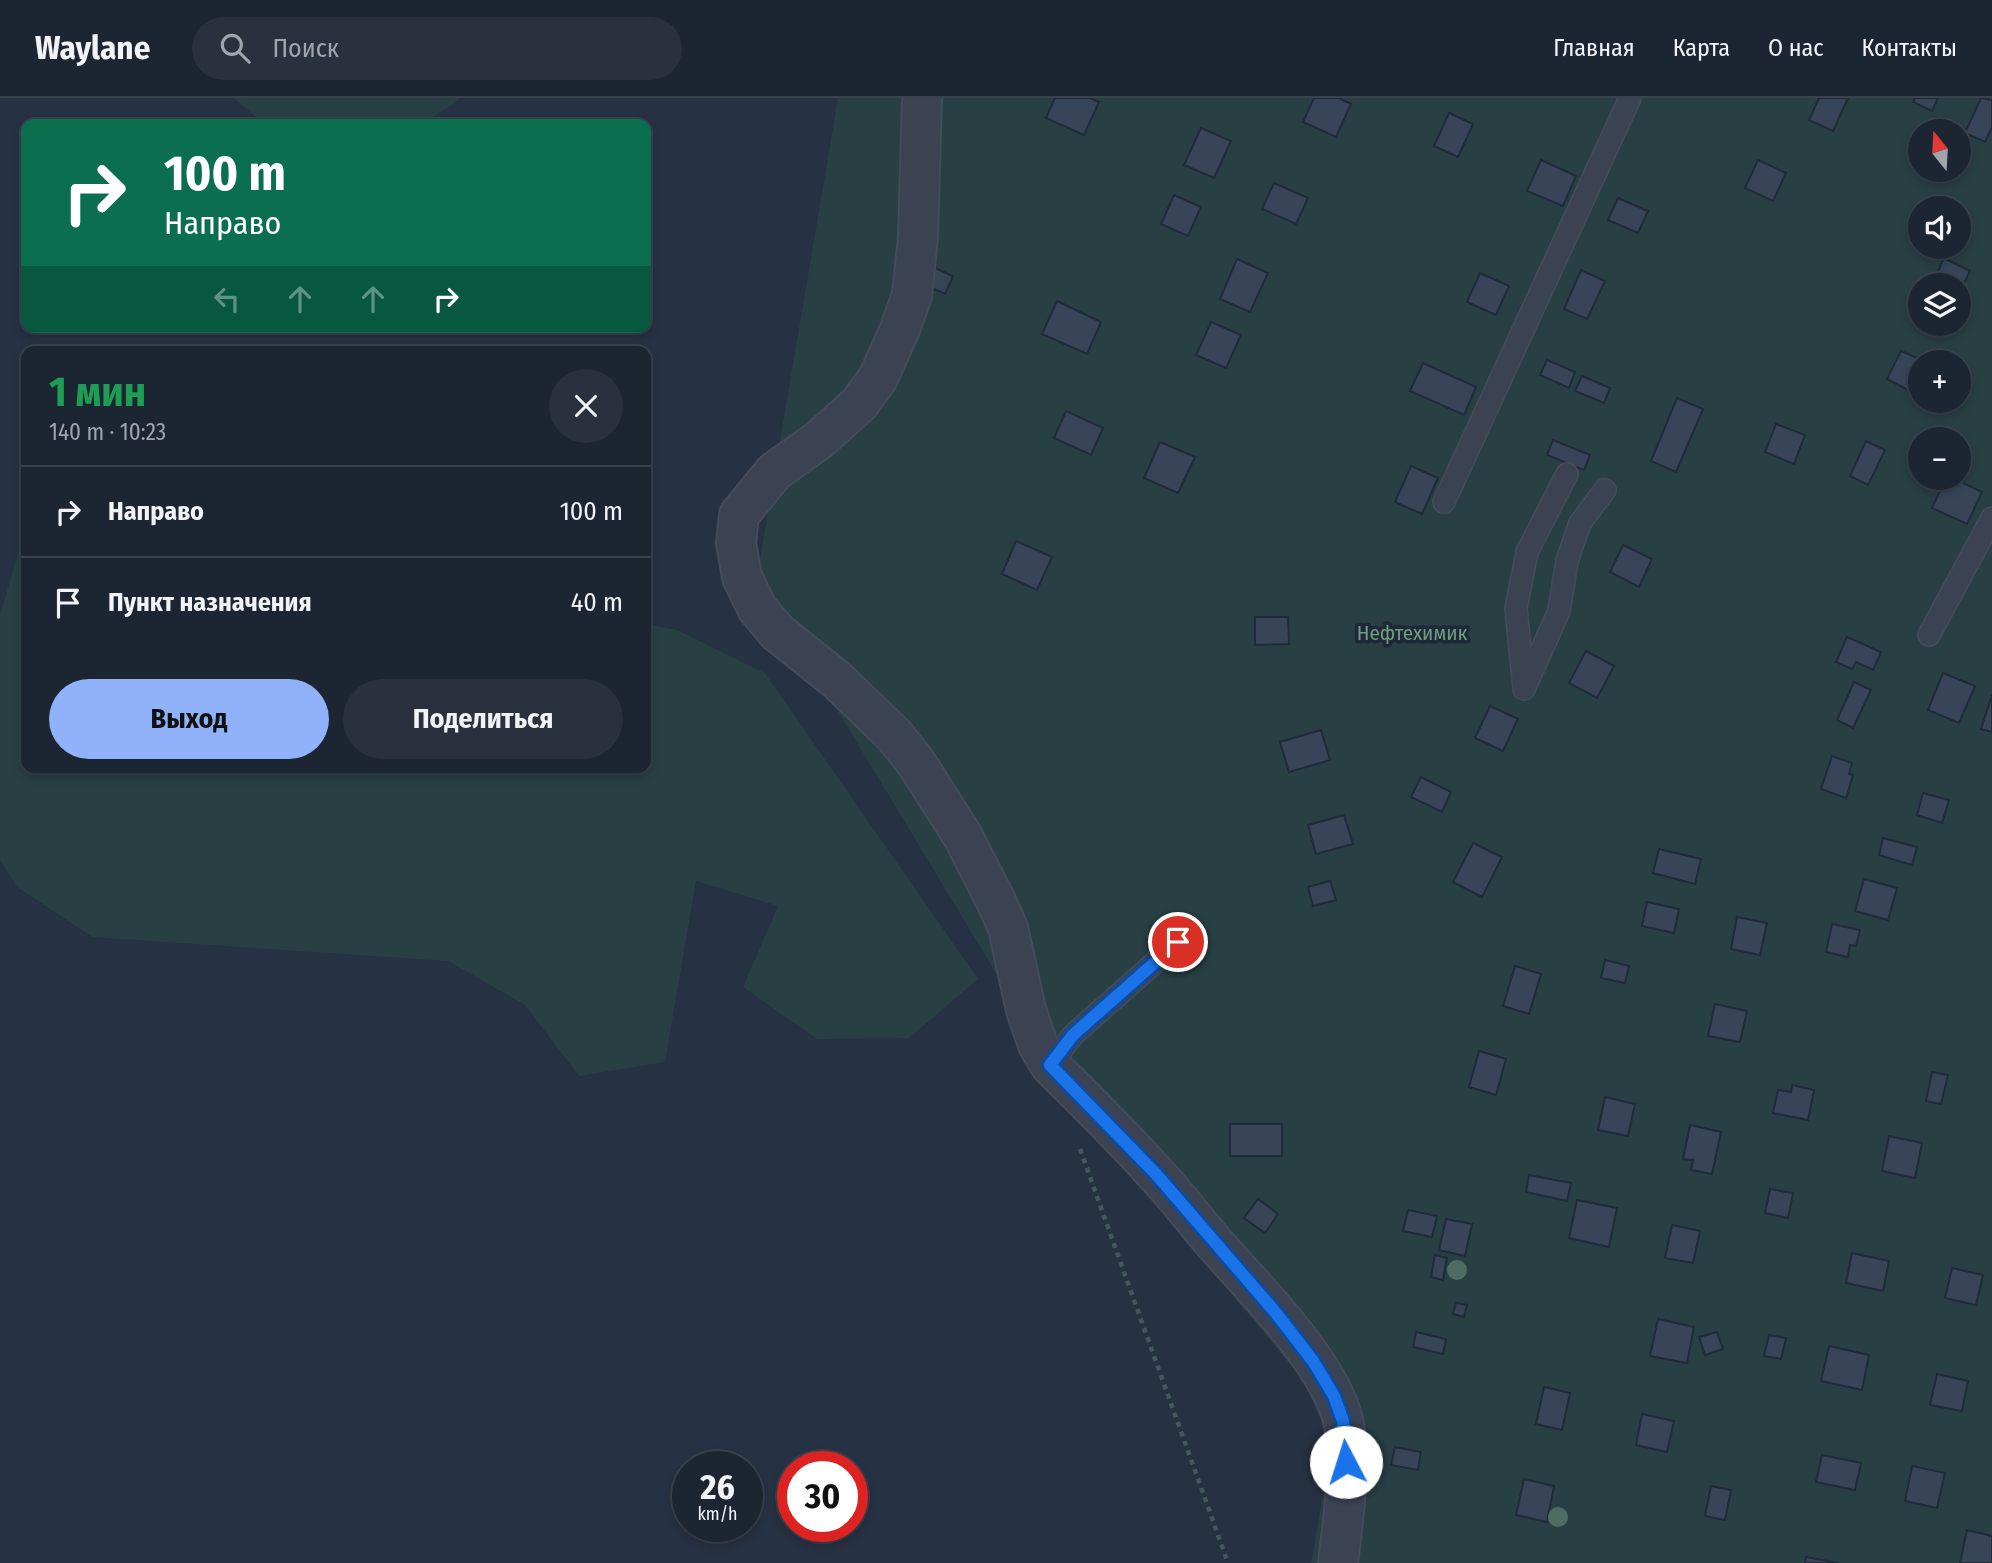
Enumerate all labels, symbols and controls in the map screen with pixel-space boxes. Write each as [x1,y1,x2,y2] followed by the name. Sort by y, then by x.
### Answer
[192,17,682,80] search box
[35,28,150,68] text: Waylane
[216,29,254,67] icon: search
[272,33,339,64] text: Поиск
[1553,34,1635,62] text: Главная
[1673,34,1730,62] text: Карта
[1768,34,1823,62] text: О нас
[1861,34,1957,62] text: Контакты
[1908,119,1970,182] north arrow
[1908,119,1971,490] map controls
[164,144,286,203] text: 100 m
[49,147,140,238] icon: right
[1908,196,1971,259] button: sound
[164,204,281,242] text: Направо
[1908,273,1971,336] button: layers
[208,280,246,318] icon: left
[281,280,319,318] icon: ahead
[354,280,392,318] icon: ahead
[427,280,465,318] icon: right
[1908,350,1971,413] button: +
[49,367,146,417] text: 1 мин
[549,369,623,443] button: close
[49,418,166,446] text: 140 m · 10:23
[1908,427,1971,490] button: −
[49,493,87,531] icon: right
[108,496,204,527] text: Направо
[560,496,623,527] text: 100 m
[49,584,87,622] icon: arrive
[108,587,312,618] text: Пункт назначения
[571,587,623,618] text: 40 m
[1357,620,1467,646] park label: Нефтехимик
[49,679,329,759] button: Выход
[343,679,623,759] button: Поделиться
[1148,912,1208,972] pin
[1159,923,1197,961] icon: arrive
[1309,1425,1383,1499] position arrow
[777,1451,868,1542] speed limit sign: 30
[700,1466,735,1508] text: 26
[697,1503,738,1525] text: km/h

